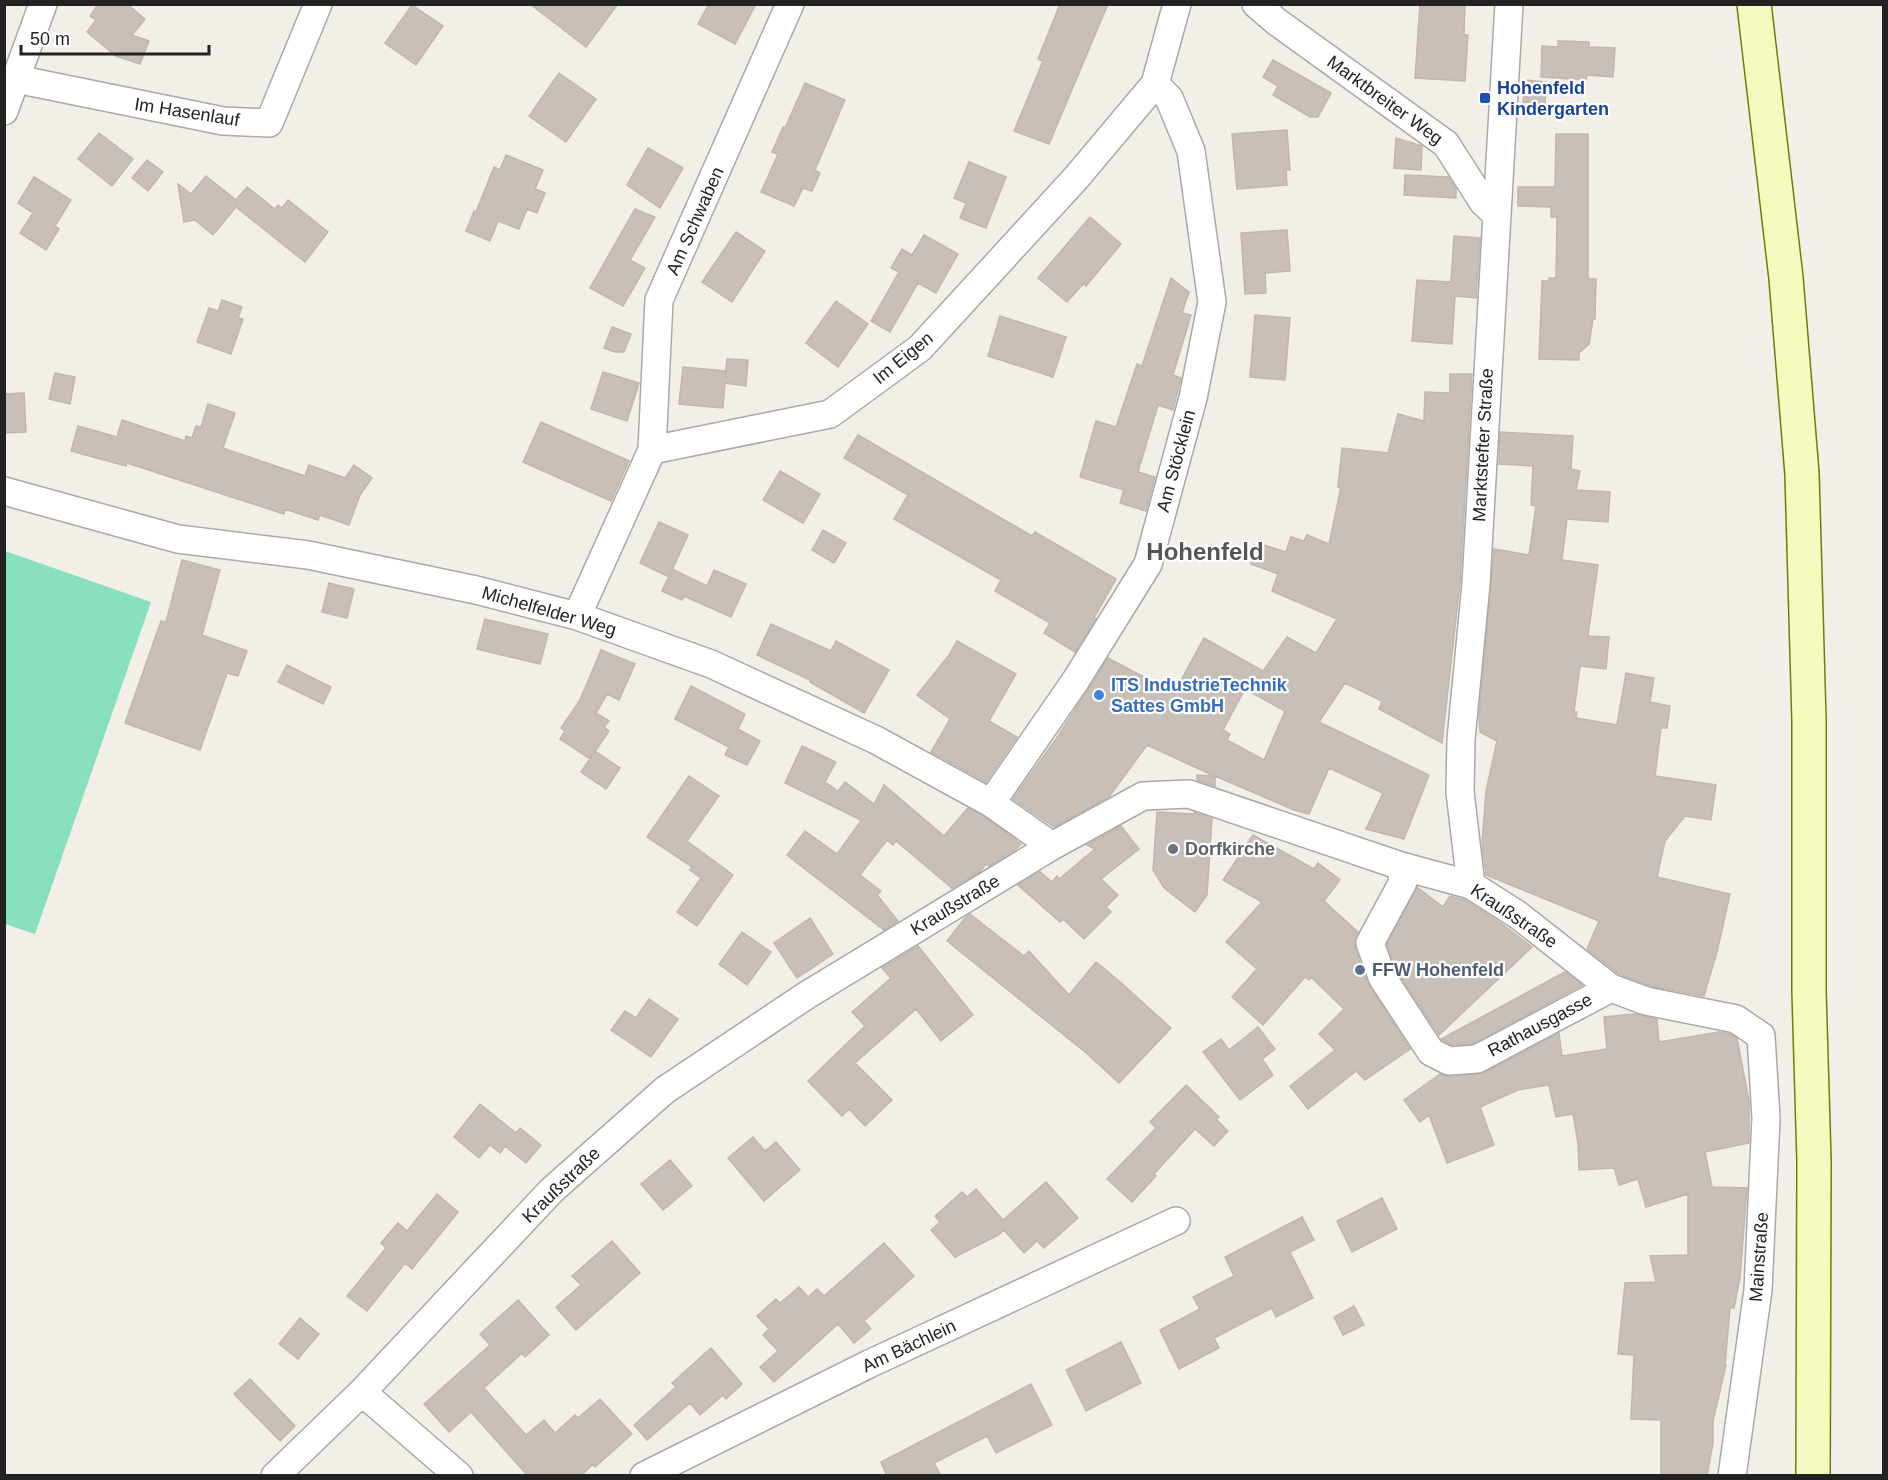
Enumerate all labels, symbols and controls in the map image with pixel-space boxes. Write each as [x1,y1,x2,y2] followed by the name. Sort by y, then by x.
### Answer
[21,18,208,56] scale bar
[30,29,70,49] text: 50 m
[1323,51,1447,149] street label: Marktbreiter Weg
[1497,78,1609,119] place label: Hohenfeld Kindergarten
[1478,91,1492,105] marker: Hohenfeld Kindergarten
[133,94,242,130] street label: Im Hasenlauf
[662,164,728,278] street label: Am Schwaben
[869,328,937,388] street label: Im Eigen
[1469,368,1497,522] street label: Marktstefter Straße
[1153,408,1199,514] street label: Am Stöcklein
[1146,538,1264,565] district label: Hohenfeld
[480,582,618,640] street label: Michelfelder Weg
[1111,675,1288,716] place label: ITS IndustrieTechnik Sattes GmbH
[1092,688,1106,702] marker: ITS IndustrieTechnik Sattes GmbH
[1185,839,1275,859] place label: Dorfkirche
[1166,842,1180,856] marker: Dorfkirche
[907,871,1003,939] street label: Kraußstraße
[1467,880,1561,952] street label: Kraußstraße
[1372,960,1504,980] place label: FFW Hohenfeld
[1353,963,1367,977] marker: FFW Hohenfeld
[1485,989,1595,1061] street label: Rathausgasse
[518,1143,604,1227] street label: Kraußstraße
[1746,1211,1772,1303] street label: Mainstraße
[859,1316,959,1376] street label: Am Bächlein

